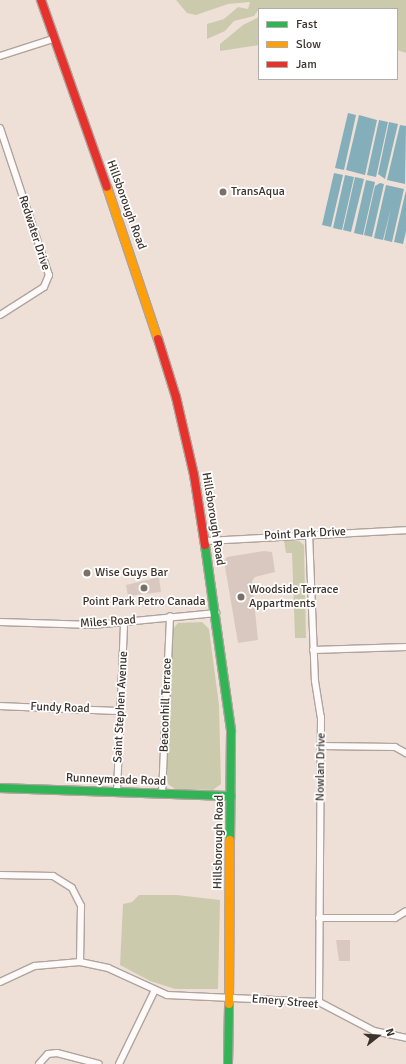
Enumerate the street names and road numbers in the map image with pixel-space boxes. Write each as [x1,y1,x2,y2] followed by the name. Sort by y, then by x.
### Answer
[103,158,149,252] street label: Hillsborough Road
[15,194,53,272] street label: Redwater Drive
[199,471,227,567] street label: Hillsborough Road
[264,525,346,543] street label: Point Park Drive
[80,613,136,631] street label: Miles Road
[111,651,131,763] street label: Saint Stephen Avenue
[157,658,175,752] street label: Beaconhill Terrace
[30,700,90,716] street label: Fundy Road
[313,733,329,801] street label: Nowlan Drive
[66,771,166,789] street label: Runneymeade Road
[211,795,227,889] street label: Hillsborough Road
[251,992,319,1012] street label: Emery Street

